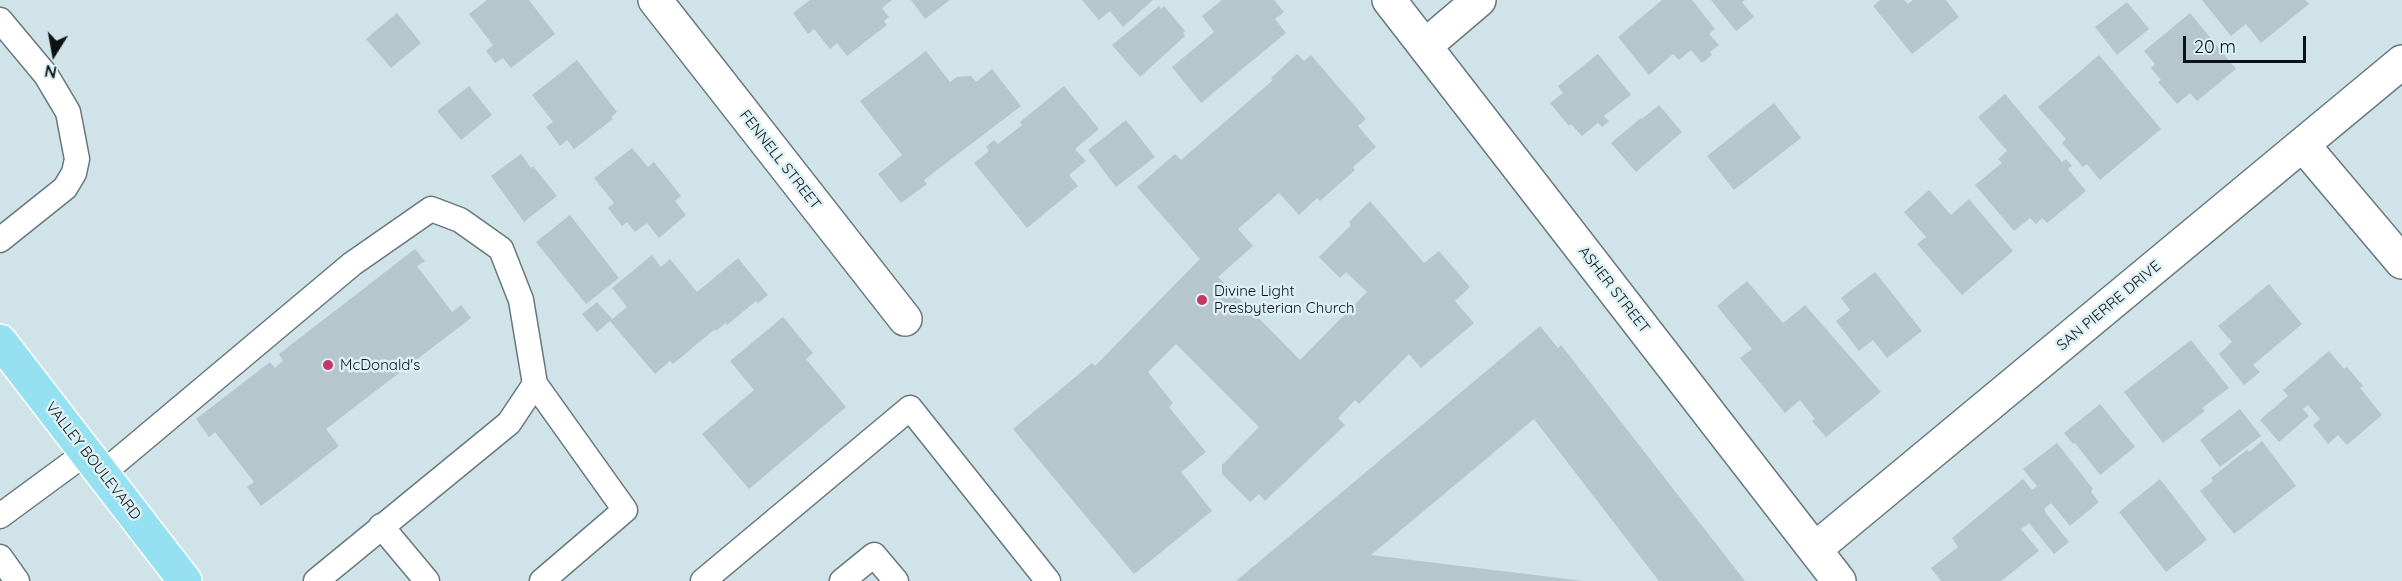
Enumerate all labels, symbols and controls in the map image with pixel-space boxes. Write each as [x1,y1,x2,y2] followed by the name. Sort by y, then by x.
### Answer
[24,24,84,84] north arrow
[2186,24,2309,62] scale bar
[2194,35,2236,58] text: 20 m
[43,61,58,83] text: N
[736,107,824,213] street label: FENNELL STREET
[1575,243,1653,337] street label: ASHER STREET
[2053,257,2165,355] street label: SAN PIERRE DRIVE
[1214,282,1354,317] place label: Divine Light Presbyterian Church
[1195,293,1209,307] marker: Divine Light Presbyterian Church
[340,356,420,374] place label: McDonald's
[321,358,335,372] marker: McDonald's
[41,398,145,524] street label: VALLEY BOULEVARD

